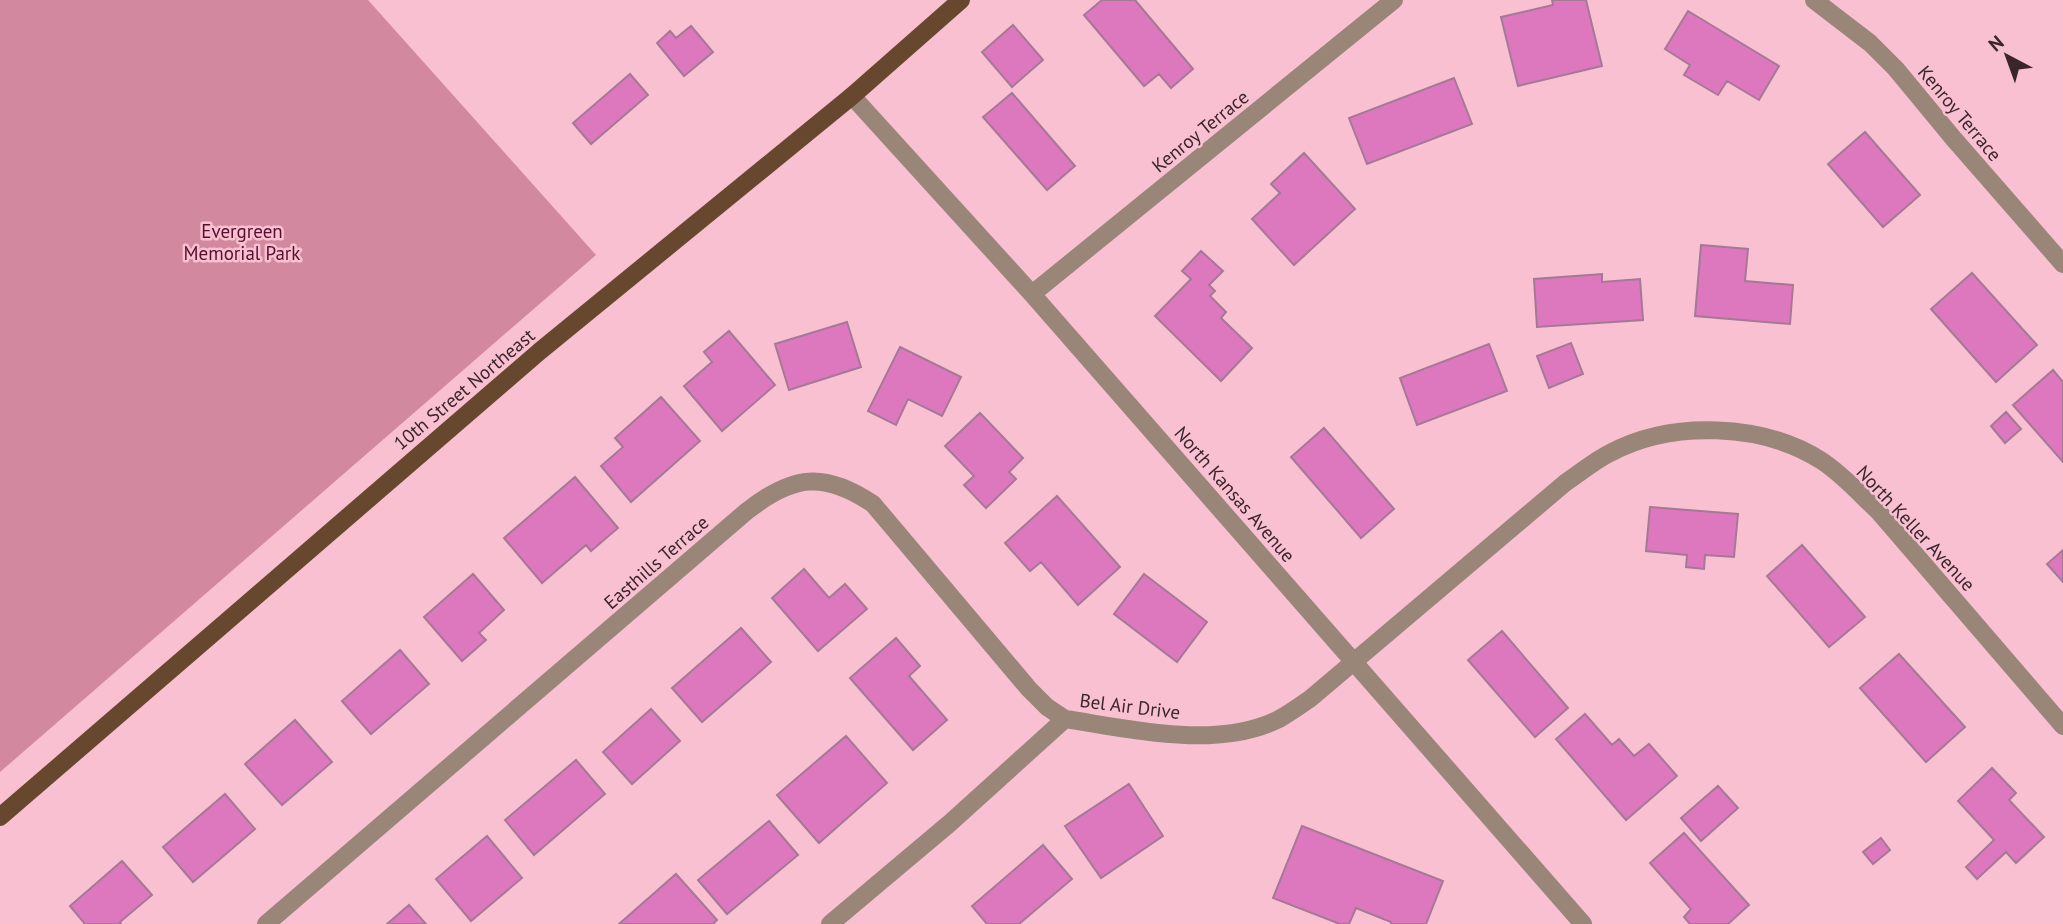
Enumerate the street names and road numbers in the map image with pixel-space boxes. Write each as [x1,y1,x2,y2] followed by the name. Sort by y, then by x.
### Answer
[1913,60,2007,166] street label: Kenroy Terrace
[1147,85,1253,177] street label: Kenroy Terrace
[389,323,540,455] street label: 10th Street Northeast
[1170,421,1300,567] street label: North Kansas Avenue
[1852,460,1980,596] street label: North Keller Avenue
[599,510,713,614] street label: Easthills Terrace
[1078,688,1182,724] street label: Bel Air Drive

